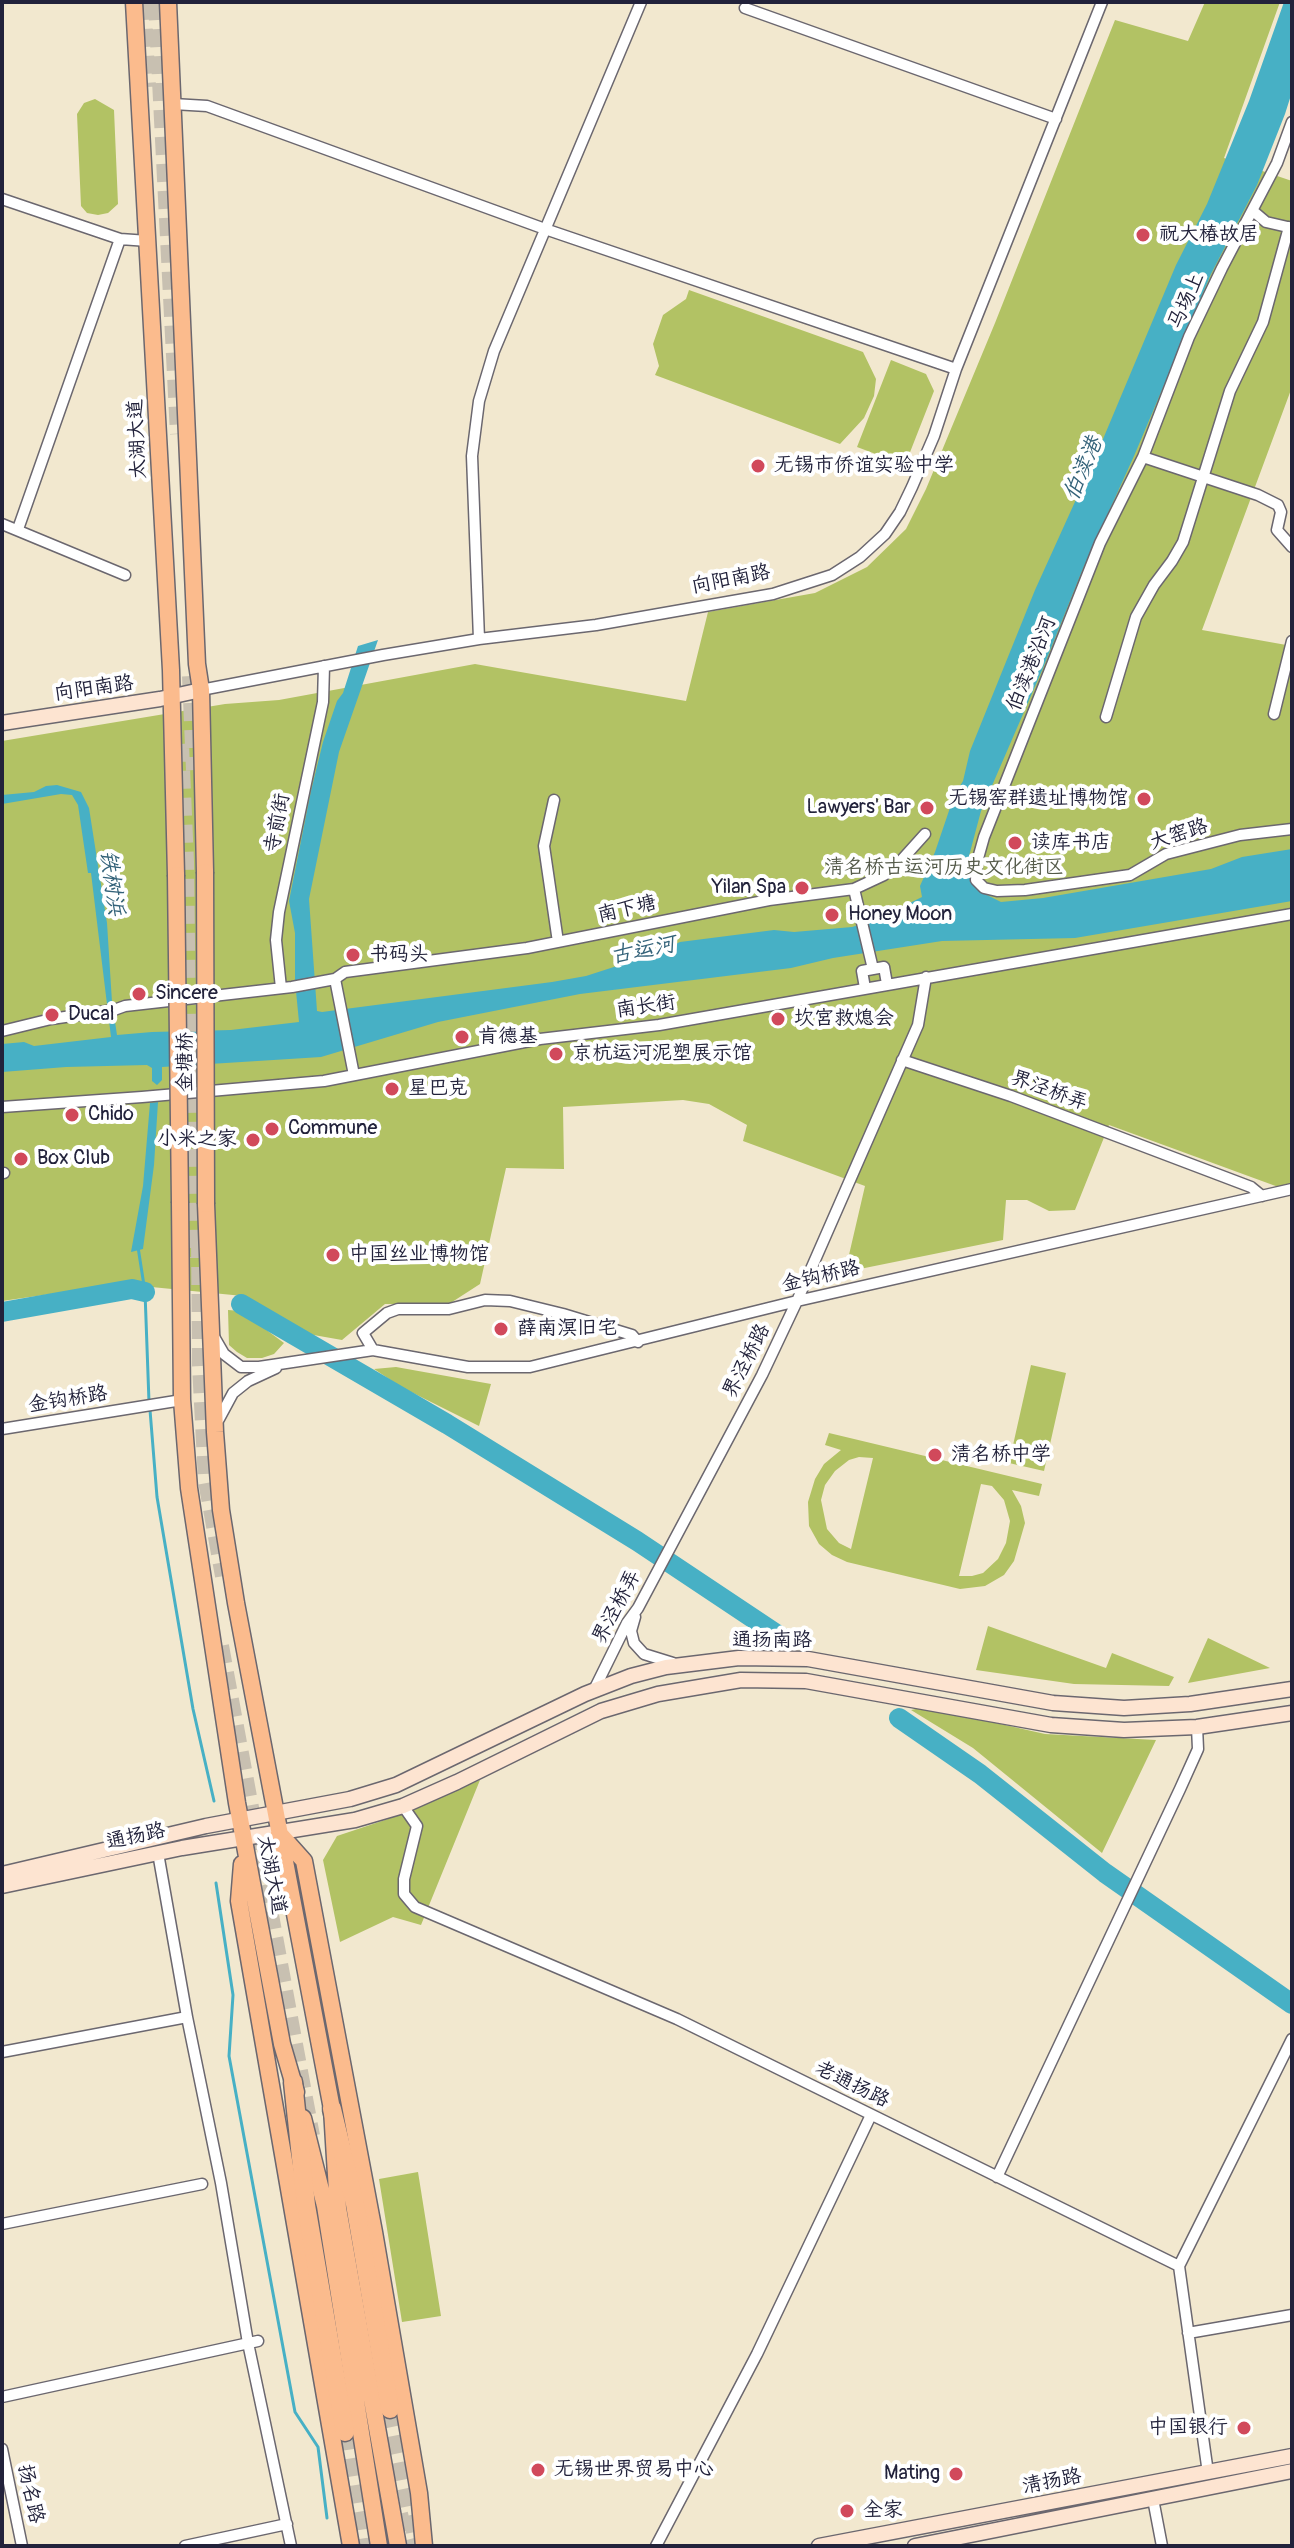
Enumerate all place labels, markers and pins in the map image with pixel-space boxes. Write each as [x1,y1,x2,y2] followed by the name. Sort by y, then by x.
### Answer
[1159,223,1259,247] place label: 祝大椿故居
[1134,226,1152,244] marker: 祝大椿故居
[774,454,954,478] place label: 无锡市侨谊实验中学
[749,457,767,475] marker: 无锡市侨谊实验中学
[948,787,1128,811] place label: 无锡窑群遗址博物馆
[1135,790,1153,808] marker: 无锡窑群遗址博物馆
[807,796,911,820] place label: Lawyers' Bar
[918,799,936,817] marker: Lawyers' Bar
[1031,831,1111,855] place label: 读库书店
[1006,834,1024,852] marker: 读库书店
[712,876,786,900] place label: Yilan Spa
[793,879,811,897] marker: Yilan Spa
[848,903,952,927] place label: Honey Moon
[823,906,841,924] marker: Honey Moon
[369,943,429,967] place label: 书码头
[344,946,362,964] marker: 书码头
[155,982,218,1006] place label: Sincere
[130,985,148,1003] marker: Sincere
[68,1003,114,1027] place label: Ducal
[43,1006,61,1024] marker: Ducal
[794,1007,894,1031] place label: 坎宫救熄会
[769,1010,787,1028] marker: 坎宫救熄会
[478,1025,538,1049] place label: 肯德基
[453,1028,471,1046] marker: 肯德基
[572,1042,752,1066] place label: 京杭运河泥塑展示馆
[547,1045,565,1063] marker: 京杭运河泥塑展示馆
[408,1077,468,1101] place label: 星巴克
[383,1080,401,1098] marker: 星巴克
[88,1103,134,1127] place label: Chido
[63,1106,81,1124] marker: Chido
[288,1117,377,1141] place label: Commune
[263,1120,281,1138] marker: Commune
[157,1128,237,1152] place label: 小米之家
[244,1131,262,1149] marker: 小米之家
[37,1147,110,1171] place label: Box Club
[12,1150,30,1168] marker: Box Club
[349,1243,489,1267] place label: 中国丝业博物馆
[324,1246,342,1264] marker: 中国丝业博物馆
[517,1317,617,1341] place label: 薛南溟旧宅
[492,1320,510,1338] marker: 薛南溟旧宅
[951,1443,1051,1467] place label: 清名桥中学
[926,1446,944,1464] marker: 清名桥中学
[1148,2416,1228,2440] place label: 中国银行
[1235,2419,1253,2437] marker: 中国银行
[554,2458,714,2482] place label: 无锡世界贸易中心
[529,2461,547,2479] marker: 无锡世界贸易中心
[884,2462,940,2486] place label: Mating
[947,2465,965,2483] marker: Mating
[863,2499,903,2523] place label: 全家
[838,2502,856,2520] marker: 全家

